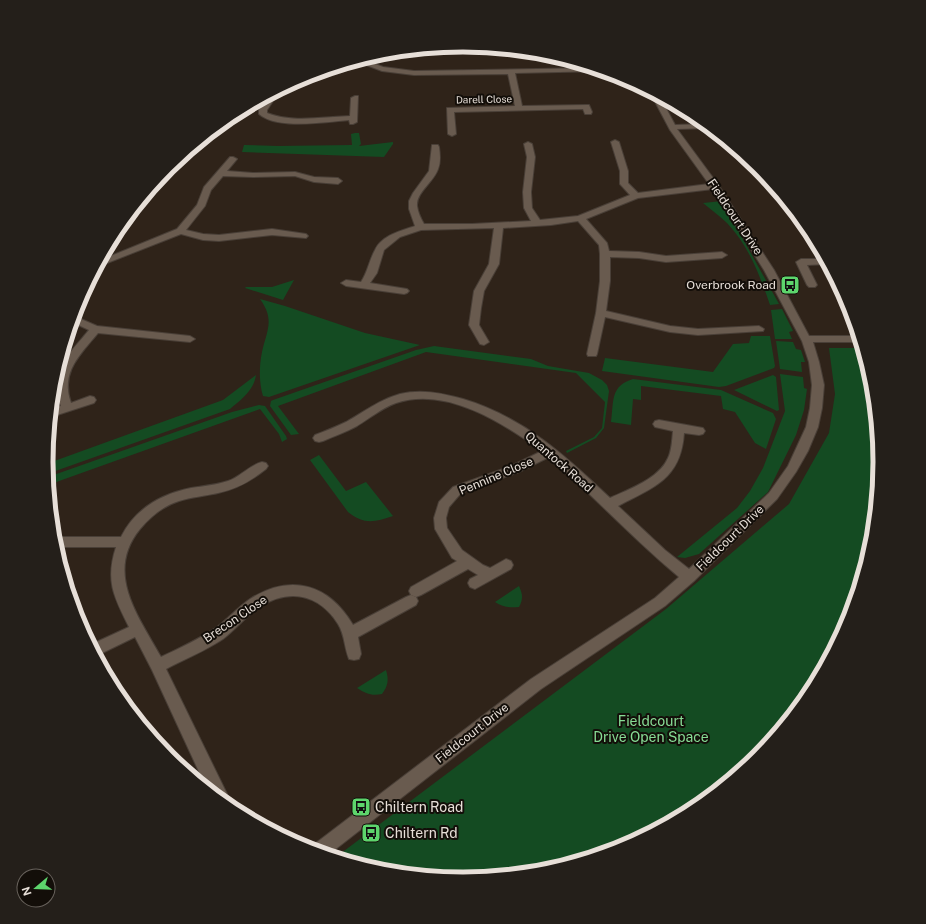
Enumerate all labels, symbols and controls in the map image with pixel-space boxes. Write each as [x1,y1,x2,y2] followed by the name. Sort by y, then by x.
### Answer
[456,93,513,105] street label: Darell Close
[704,176,766,258] street label: Fieldcourt Drive
[779,274,801,296] bus stop icon: Overbrook Road
[686,278,776,292] place label: Overbrook Road
[522,429,596,495] street label: Quantock Road
[457,454,535,498] street label: Pennine Close
[693,502,767,574] street label: Fieldcourt Drive
[201,592,270,645] street label: Brecon Close
[433,700,511,766] street label: Fieldcourt Drive
[593,713,709,745] park label: Fieldcourt Drive Open Space
[350,796,372,818] bus stop icon: Chiltern Road
[375,799,463,815] place label: Chiltern Road
[360,822,382,844] bus stop icon: Chiltern Rd
[385,825,458,841] place label: Chiltern Rd
[16,868,56,908] north arrow
[19,885,34,897] text: N

